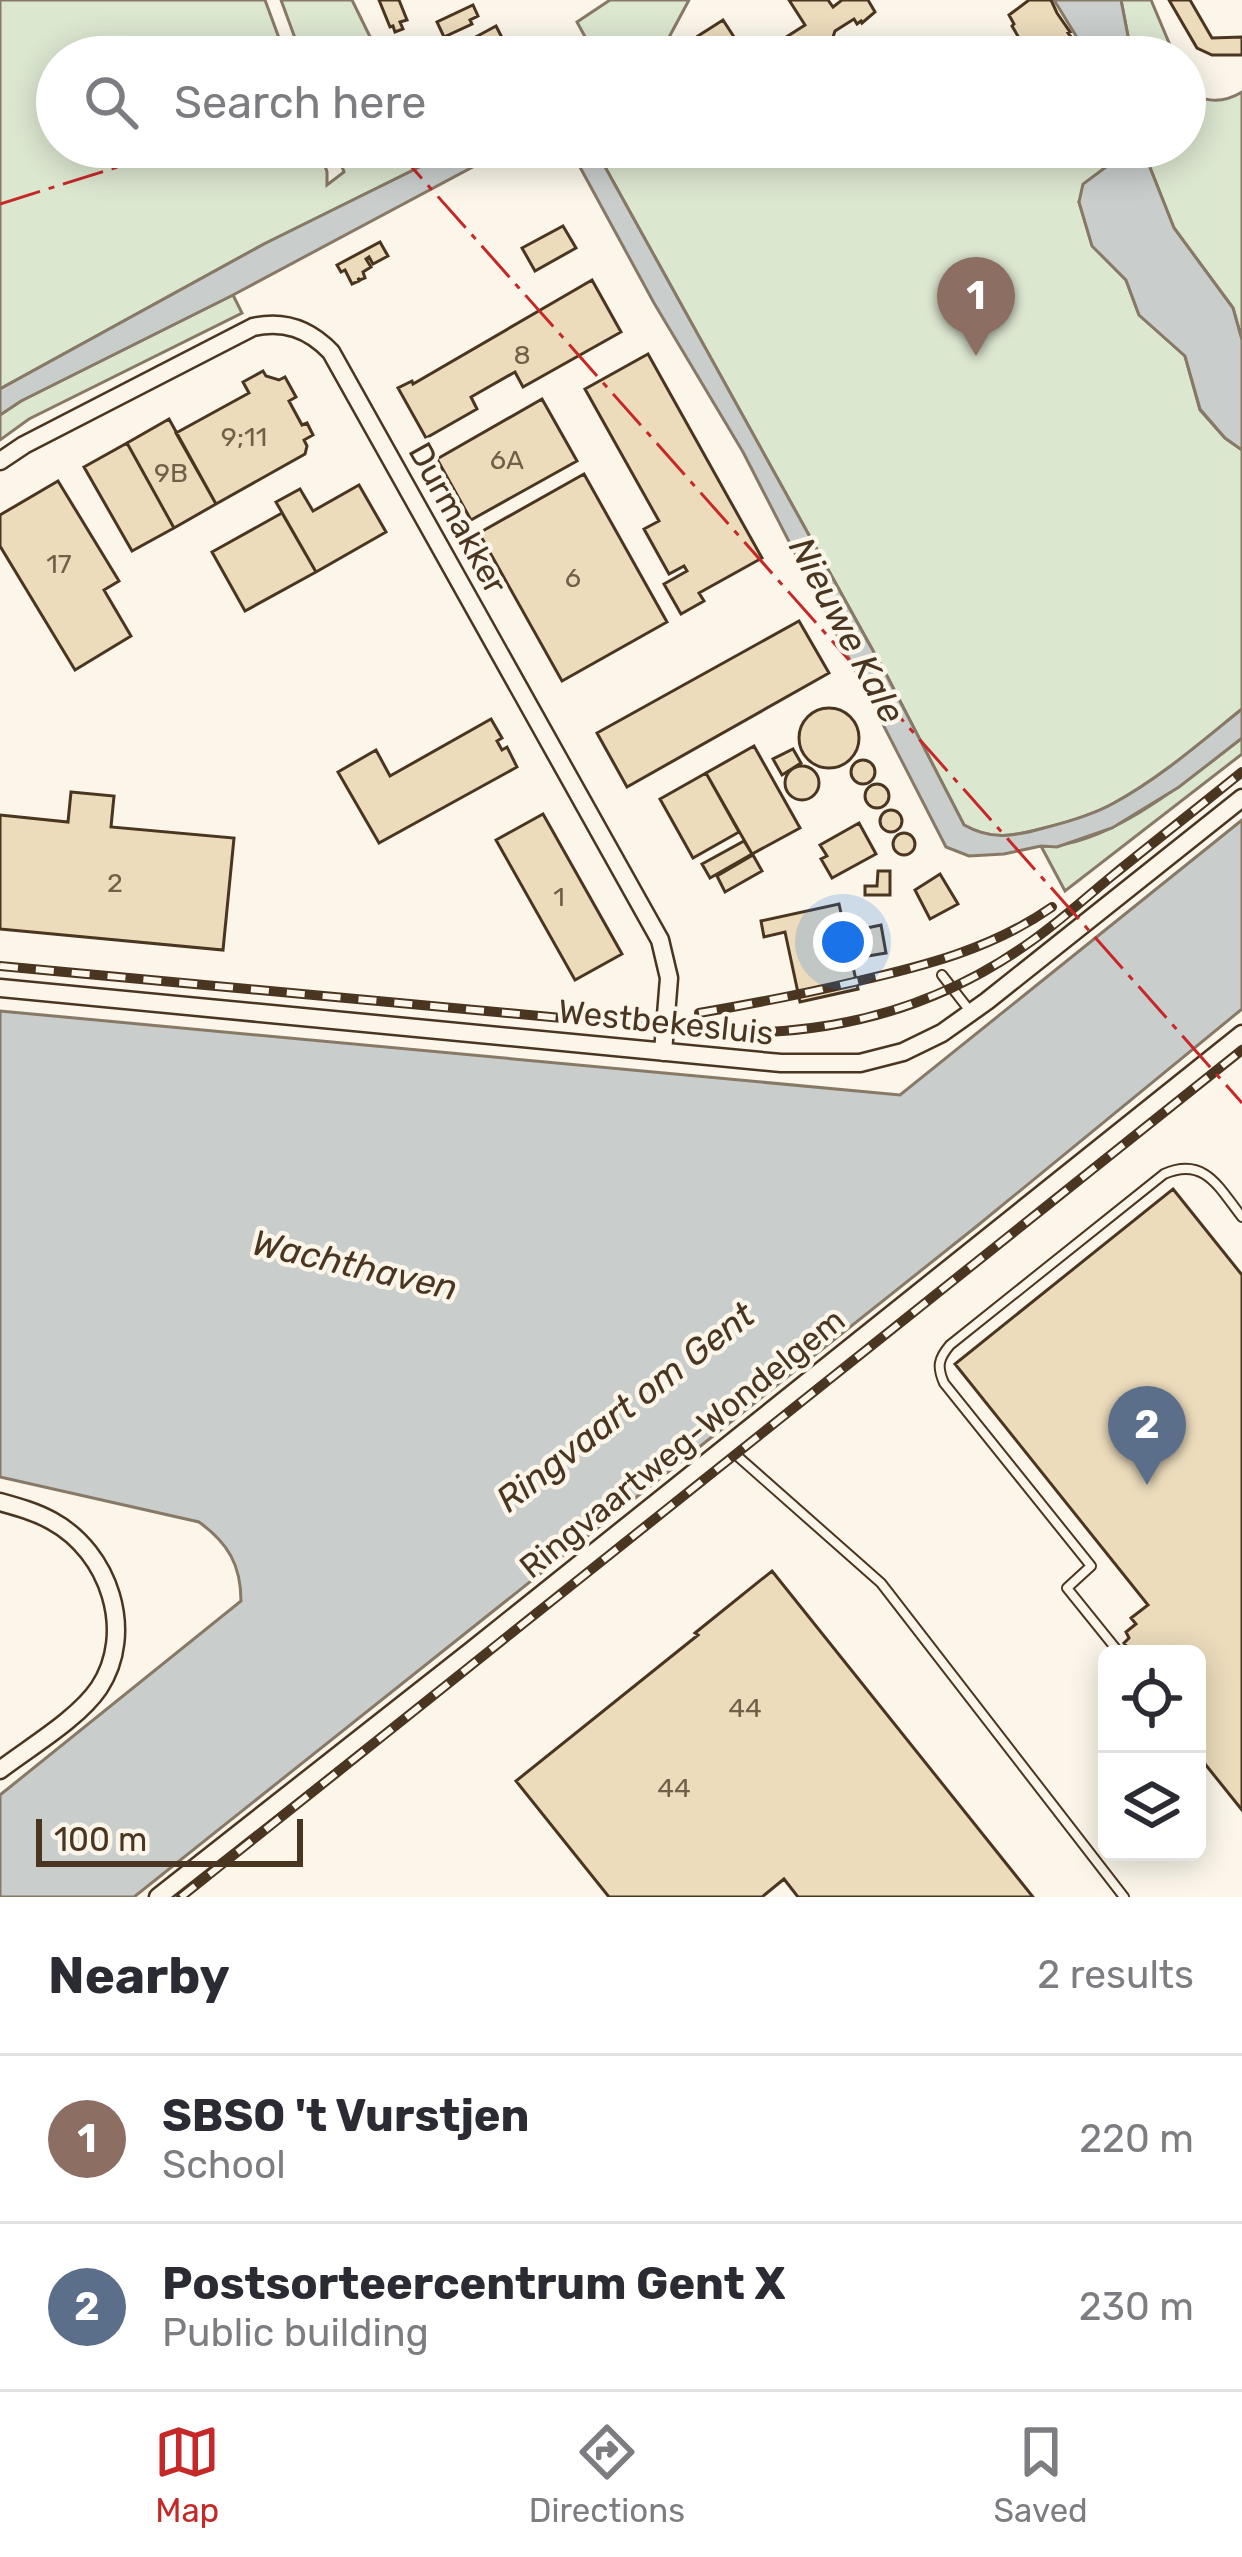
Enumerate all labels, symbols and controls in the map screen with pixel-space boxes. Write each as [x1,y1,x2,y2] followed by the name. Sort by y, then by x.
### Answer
[36,36,1206,168] search box
[78,69,144,135] icon: search
[174,76,426,129] text: Search here
[937,257,1015,356] pin: 1
[513,339,531,371] house number: 8
[221,421,267,453] house number: 9;11
[400,436,516,601] street label: Durmakker
[490,444,524,476] house number: 6A
[154,457,188,489] house number: 9B
[780,530,914,730] water label: Nieuwe Kale
[46,548,72,580] house number: 17
[565,562,581,594] house number: 6
[107,867,123,899] house number: 2
[553,881,565,913] house number: 1
[813,912,873,972] your location
[556,991,776,1053] street label: Westbekesluis
[248,1221,462,1309] water label: Wachthaven
[487,1292,764,1521] water label: Ringvaart om Gent
[512,1300,852,1586] street label: Ringvaartweg-Wondelgem
[1108,1386,1186,1485] pin: 2
[1098,1645,1206,1861] map controls
[1098,1645,1206,1753] button: locate
[728,1692,762,1724] house number: 44
[1098,1753,1206,1861] button: layers
[657,1772,691,1804] house number: 44
[36,1813,303,1866] scale bar
[54,1820,147,1859] text: 100 m
[48,1945,230,2006] text: Nearby
[1037,1952,1194,1998] text: 2 results
[162,2089,529,2142] text: SBSO 't Vurstjen
[77,2116,97,2162] text: 1
[1079,2116,1194,2162] text: 220 m
[162,2142,286,2188] text: School
[162,2257,785,2310] text: Postsorteercentrum Gent X
[74,2284,100,2330] text: 2
[1079,2284,1194,2330] text: 230 m
[162,2310,429,2356] text: Public building
[154,2419,220,2530] tab: Map
[529,2419,685,2530] tab: Directions
[994,2419,1088,2530] tab: Saved

